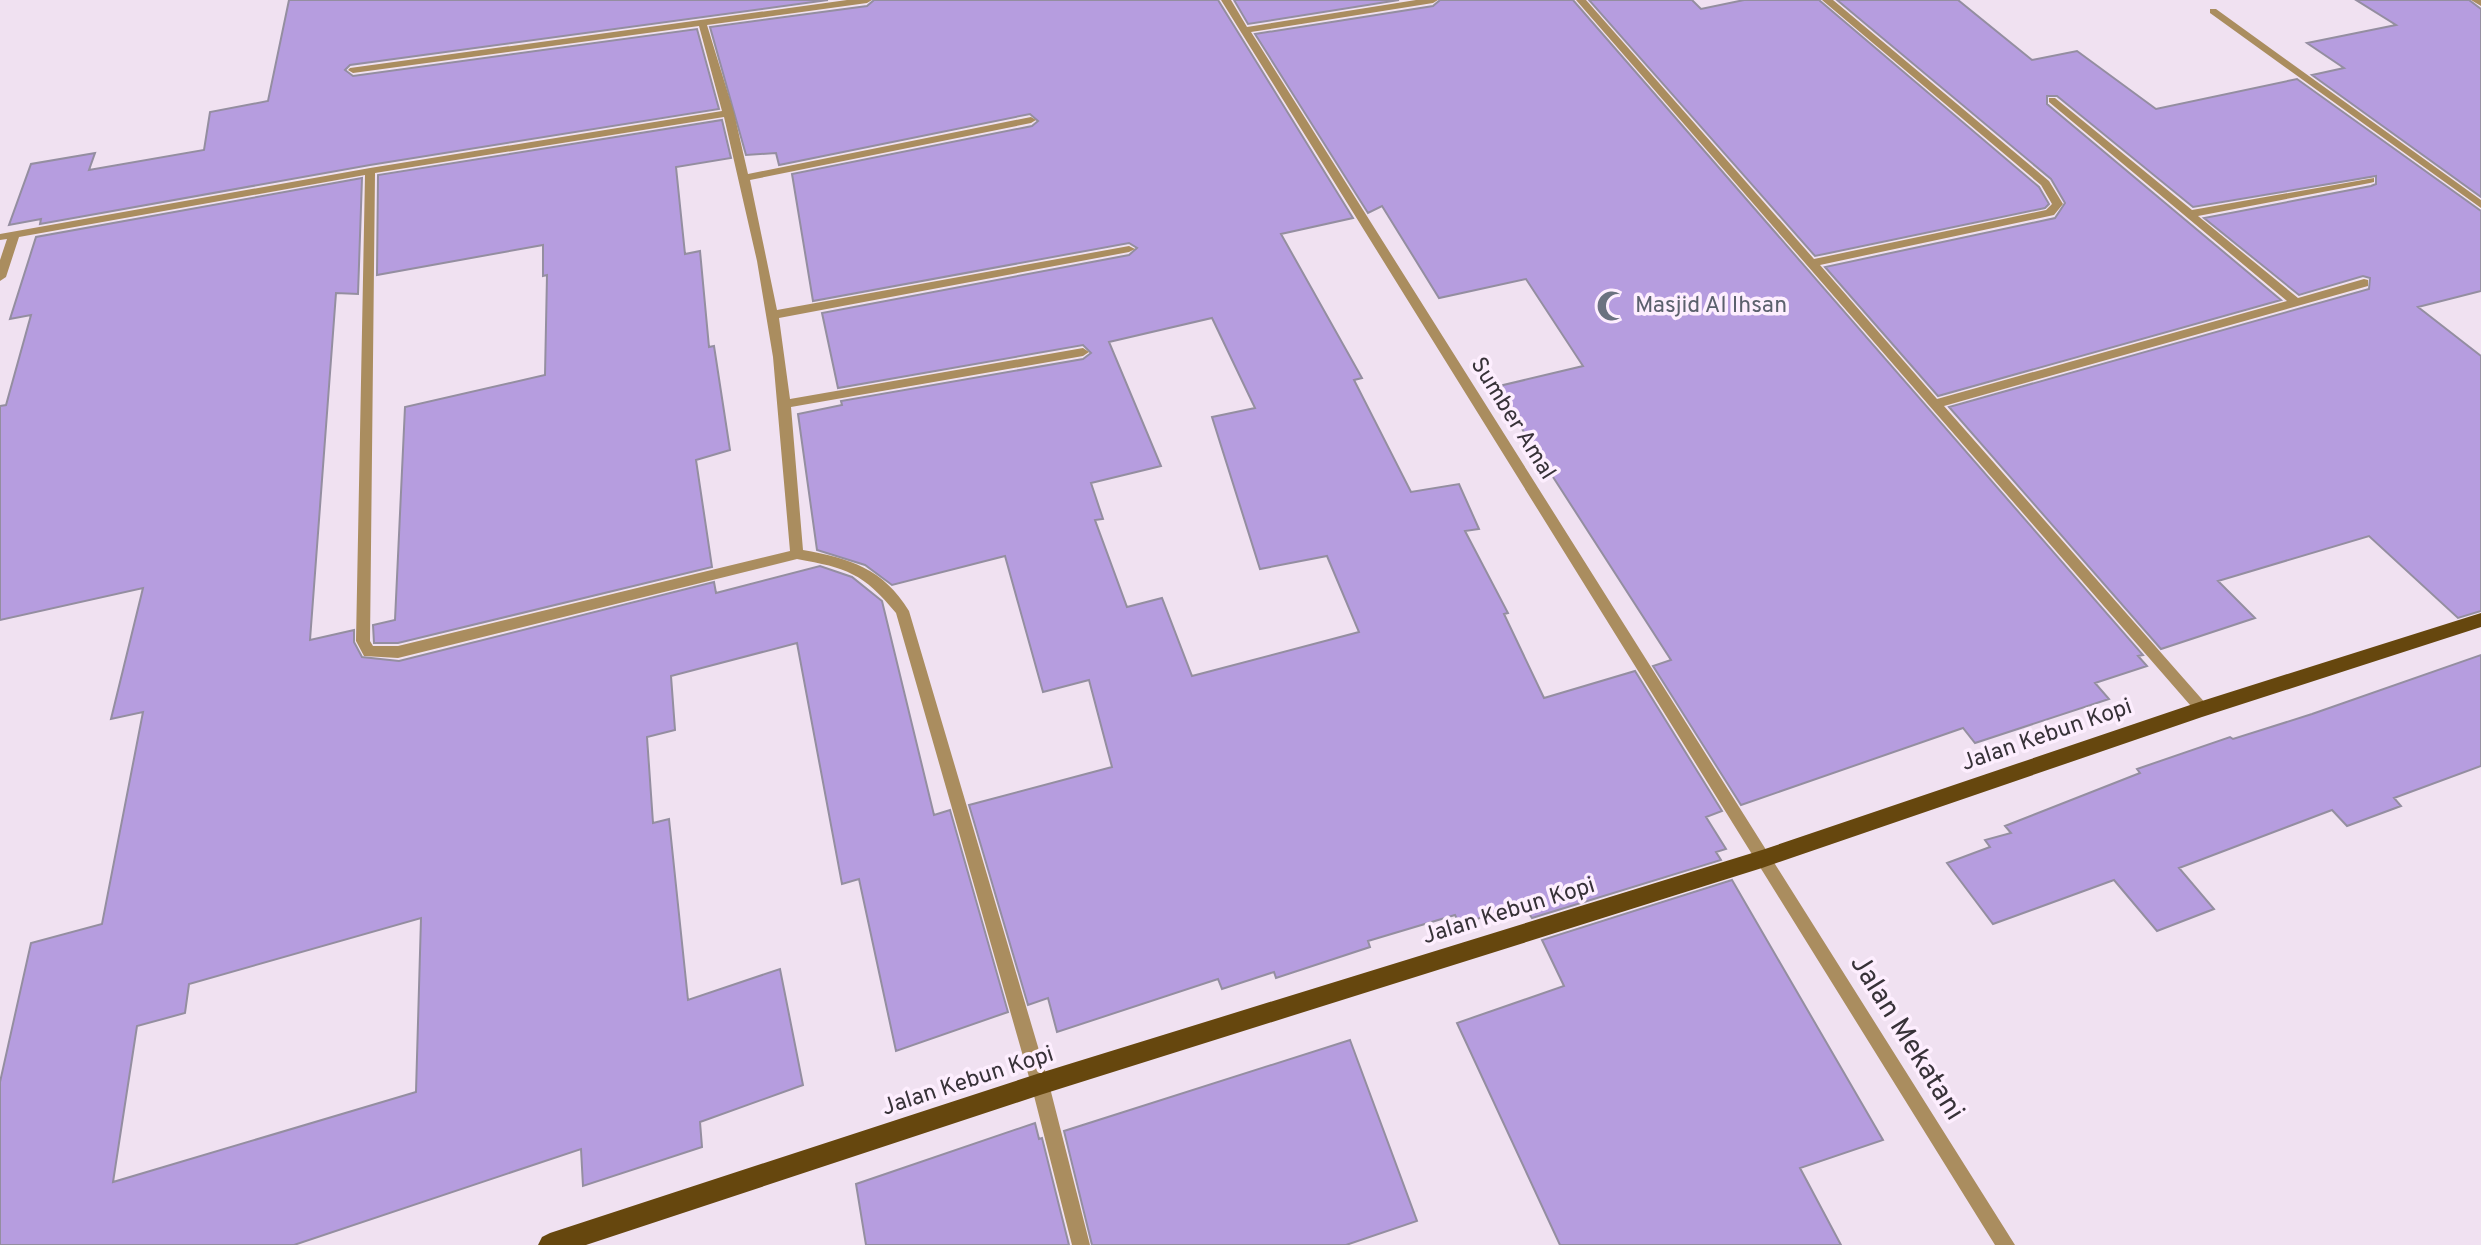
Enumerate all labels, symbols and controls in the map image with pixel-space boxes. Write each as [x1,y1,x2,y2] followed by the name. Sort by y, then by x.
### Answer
[1595,289,1629,323] mosque icon: Masjid Al Ihsan
[1635,292,1787,321] place label: Masjid Al Ihsan
[1463,352,1561,486] street label: Sumber Amal
[1958,693,2136,779] street label: Jalan Kebun Kopi
[1419,872,1599,952] street label: Jalan Kebun Kopi
[1841,948,1971,1128] street label: Jalan Mekatani
[878,1041,1058,1123] street label: Jalan Kebun Kopi

